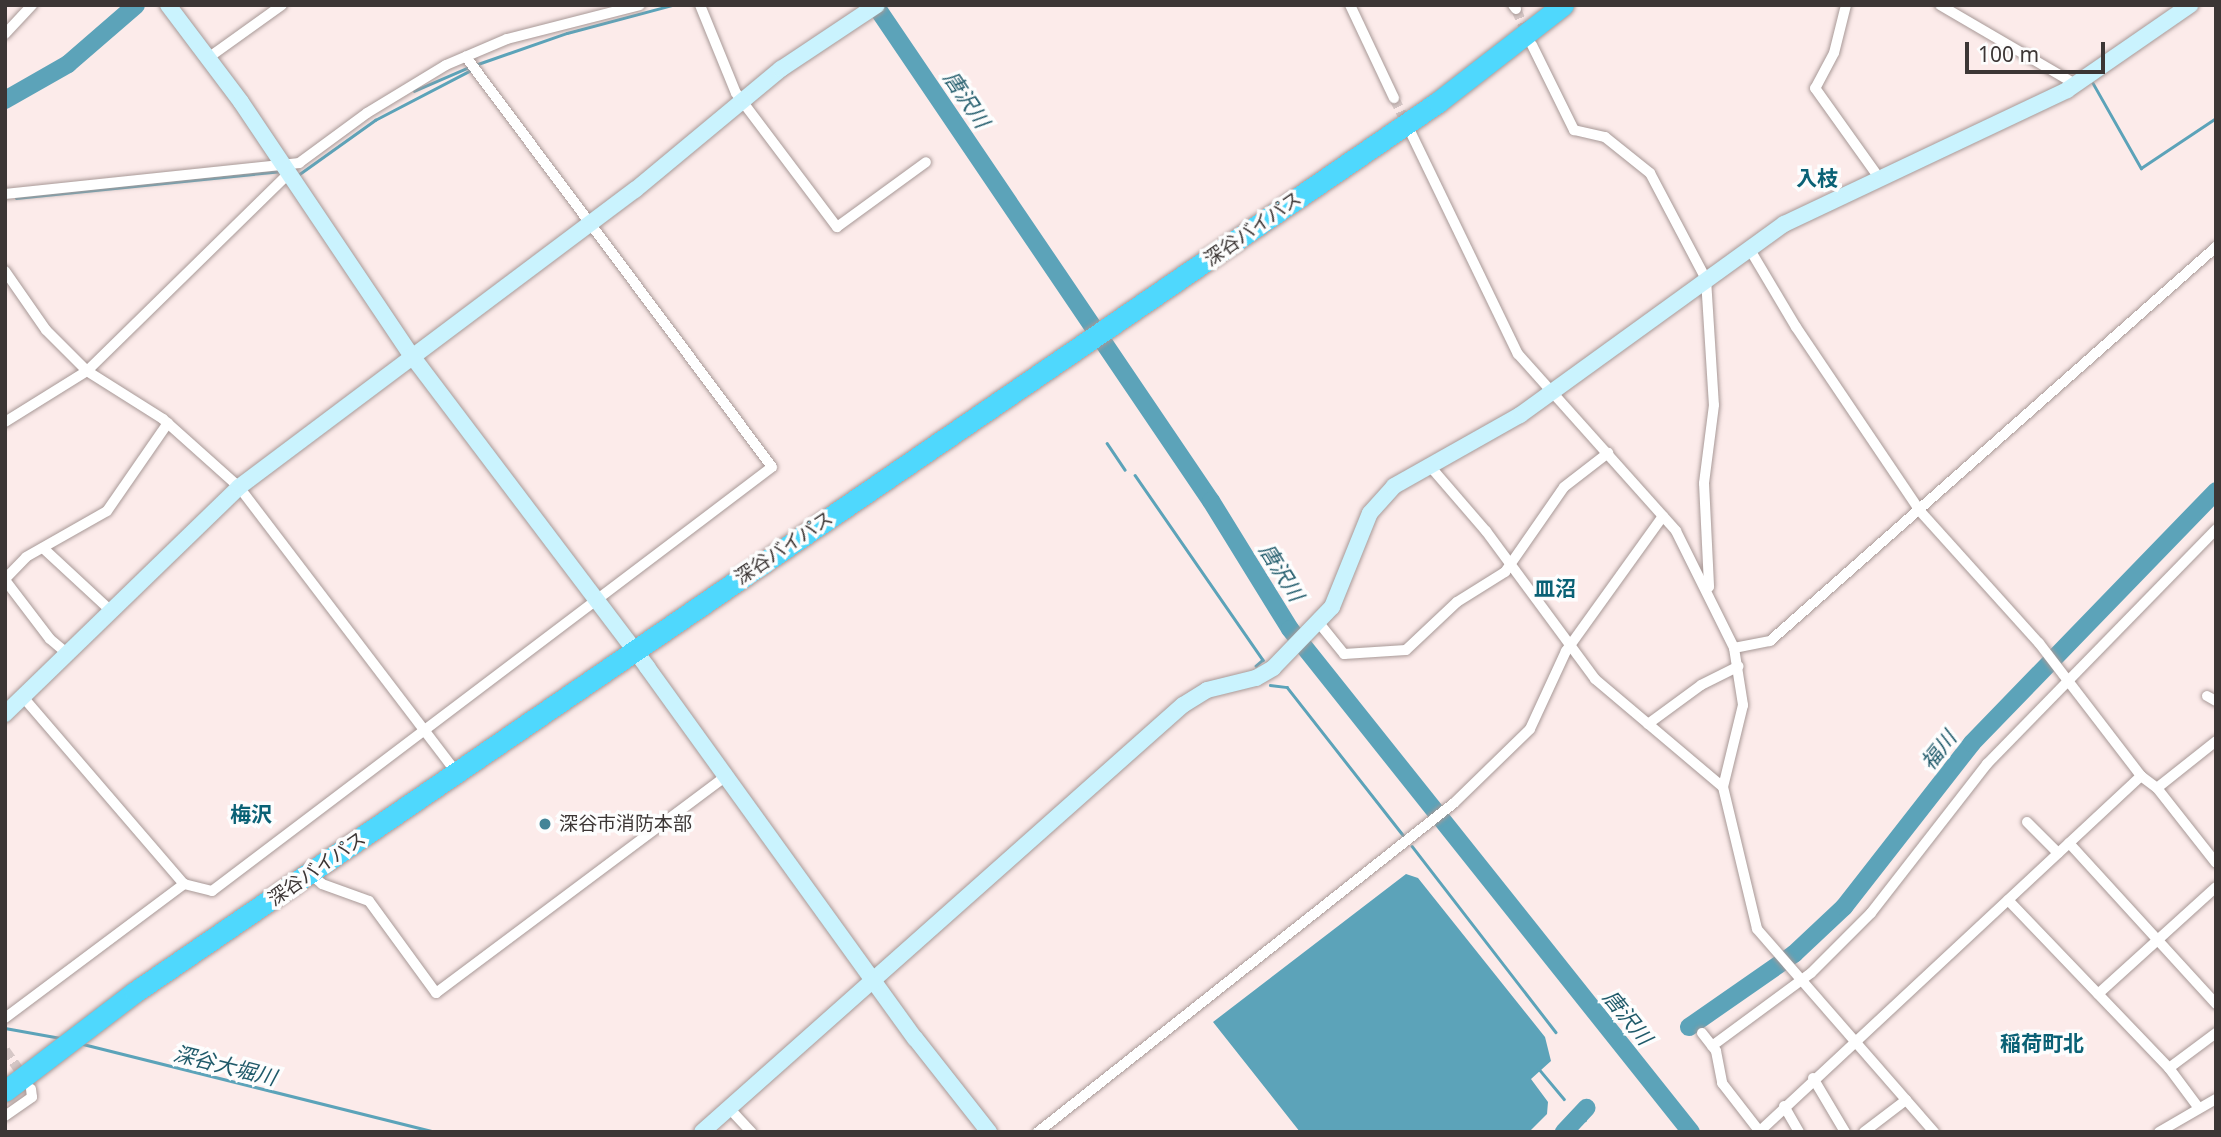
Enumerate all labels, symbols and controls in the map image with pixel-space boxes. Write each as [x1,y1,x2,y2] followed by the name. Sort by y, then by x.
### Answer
[1969,28,2109,72] scale bar
[1978,40,2039,68] text: 100 m
[939,66,995,132] water label: 唐沢川
[1796,165,1838,191] district label: 入枝
[1200,187,1306,271] street label: 深谷バイパス
[730,507,838,589] street label: 深谷バイパス
[1255,539,1309,605] water label: 唐沢川
[1534,575,1576,601] district label: 皿沼
[1915,726,1961,774] water label: 福川
[230,801,272,827] district label: 梅沢
[559,813,692,835] place label: 深谷市消防本部
[537,816,553,832] marker: 深谷市消防本部
[264,827,370,911] street label: 深谷バイパス
[1598,985,1658,1049] water label: 唐沢川
[2000,1030,2084,1056] district label: 稲荷町北
[171,1040,279,1090] water label: 深谷大堀川

